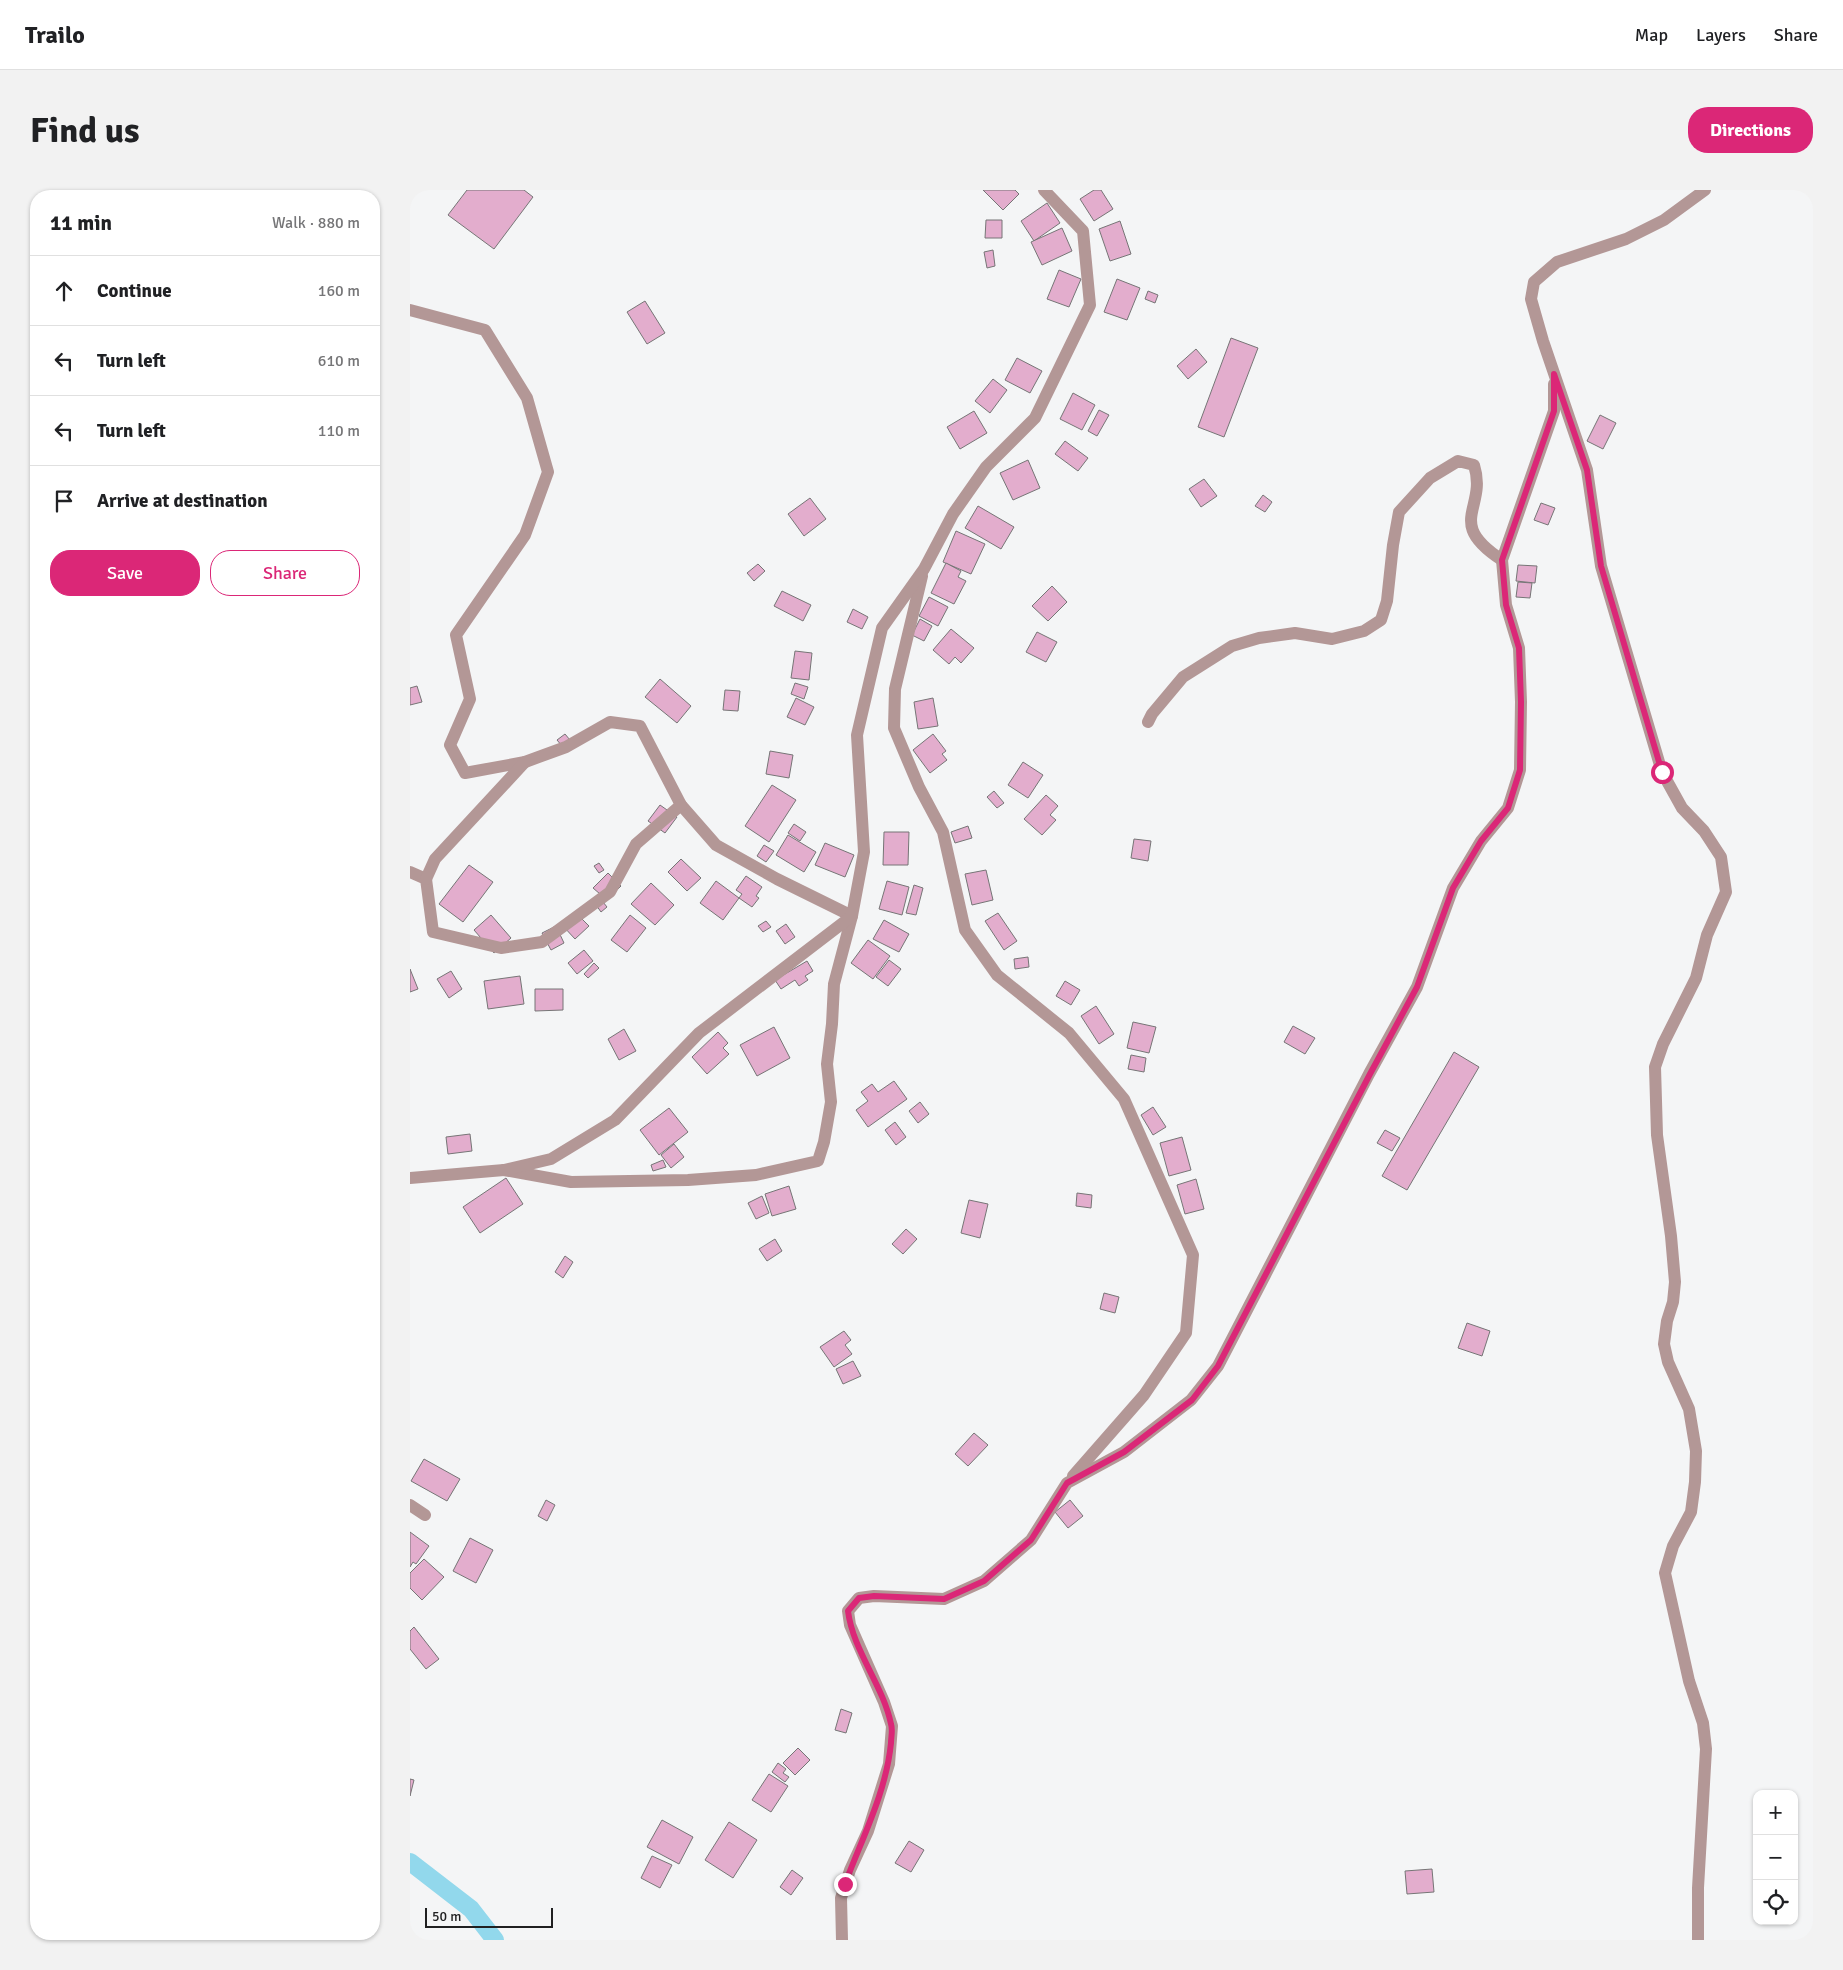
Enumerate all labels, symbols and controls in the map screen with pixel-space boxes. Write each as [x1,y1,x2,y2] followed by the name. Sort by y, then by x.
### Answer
[25,20,85,50] text: Trailo
[1635,24,1668,46] text: Map
[1696,24,1746,46] text: Layers
[1774,24,1818,46] text: Share
[1688,107,1813,153] button: Directions
[30,109,140,152] text: Find us
[50,210,112,236] text: 11 min
[272,213,360,233] text: Walk · 880 m
[50,277,78,305] icon: ahead
[97,279,172,303] text: Continue
[318,281,360,301] text: 160 m
[50,347,78,375] icon: left
[97,349,166,373] text: Turn left
[318,351,360,371] text: 610 m
[50,417,78,445] icon: left
[97,419,166,443] text: Turn left
[318,421,360,441] text: 110 m
[50,487,78,515] icon: arrive
[97,489,268,513] text: Arrive at destination
[50,550,200,596] button: Save
[210,550,360,596] button: Share
[1651,761,1674,784] route start
[1753,1790,1798,1925] map controls
[1753,1790,1798,1835] button: +
[1753,1835,1798,1880] button: −
[834,1873,857,1896] route end
[1753,1880,1798,1925] button: locate
[425,1905,552,1928] scale bar
[432,1908,461,1925] text: 50 m

